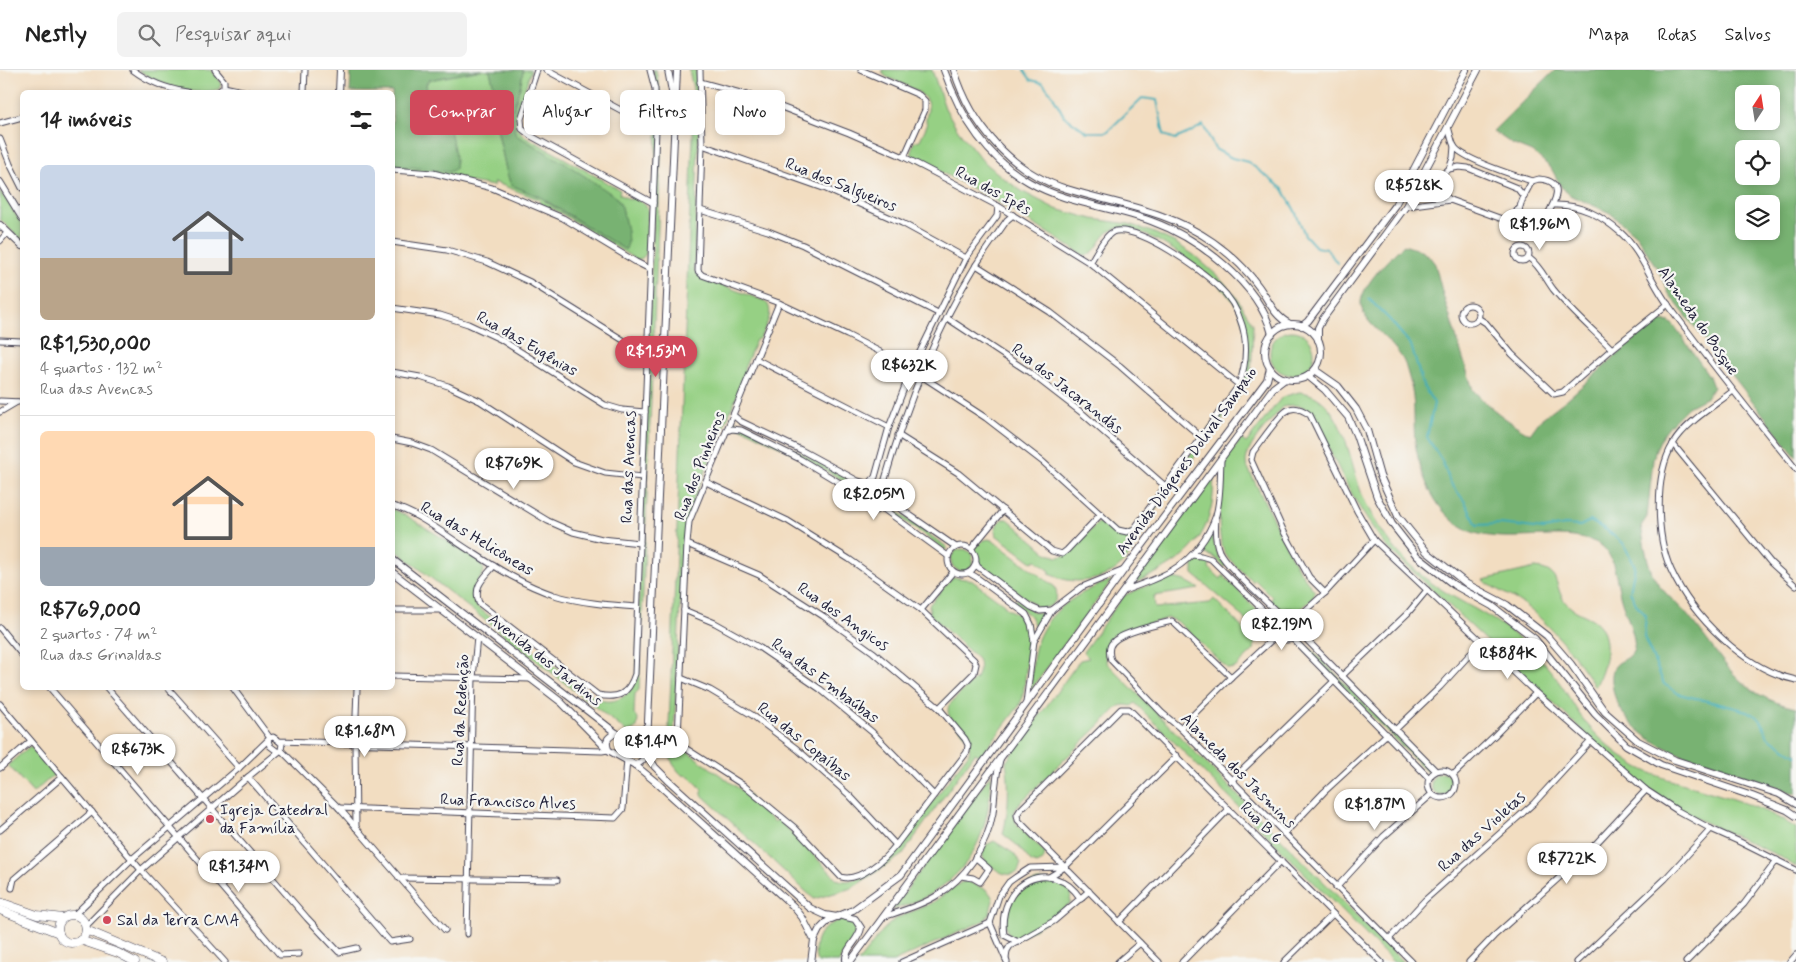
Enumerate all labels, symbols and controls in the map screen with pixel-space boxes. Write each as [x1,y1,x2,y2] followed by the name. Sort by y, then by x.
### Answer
[117,12,467,57] search box
[25,19,87,50] text: Nestly
[135,21,163,49] icon: search
[175,22,291,47] text: Pesquisar aqui
[1588,23,1629,47] text: Mapa
[1657,23,1697,47] text: Rotas
[1725,23,1771,47] text: Salvos
[1735,85,1780,130] north arrow
[1735,85,1780,240] map controls
[410,90,514,135] chip: Comprar
[524,90,610,135] chip: Alugar
[620,90,705,135] chip: Filtros
[715,90,785,135] chip: Novo
[40,106,132,134] text: 14 imóveis
[347,106,375,134] icon: filters
[1735,140,1780,185] button: locate
[782,153,900,218] street label: Rua dos Salgueiros
[951,162,1035,220] street label: Rua dos Ipês
[1373,170,1455,212] pin: R$528K
[1386,175,1442,196] text: R$528K
[1735,195,1780,240] button: layers
[163,198,253,288] icon: home
[1494,208,1586,251] pin: R$1.96M
[1510,214,1570,235] text: R$1.96M
[1653,262,1743,380] street label: Alameda do Bosque
[473,306,581,382] street label: Rua das Eugênias
[40,330,151,358] text: R$1,530,000
[610,336,702,378] pin: R$1.53M
[1007,339,1127,439] street label: Rua dos Jacarandás
[626,341,686,362] text: R$1.53M
[868,350,950,392] pin: R$632K
[882,355,936,376] text: R$632K
[40,358,163,379] text: 4 quartos · 132 m²
[1112,363,1262,559] street label: Avenida Diógenes Dolival Sampaio
[40,379,153,400] text: Rua das Avencas
[670,409,730,523] street label: Rua dos Pinheiros
[617,410,641,524] street label: Rua das Avencas
[473,448,555,490] pin: R$769K
[485,453,543,474] text: R$769K
[163,463,253,553] icon: home
[828,478,920,521] pin: R$2.05M
[843,484,905,505] text: R$2.05M
[416,497,538,581] street label: Rua das Helicôneas
[793,578,893,656] street label: Rua dos Angicos
[40,596,141,624] text: R$769,000
[1236,608,1328,651] pin: R$2.19M
[484,609,606,711] street label: Avenida dos Jardins
[1252,614,1312,635] text: R$2.19M
[40,624,157,645] text: 2 quartos · 74 m²
[767,634,883,728] street label: Rua das Embaúbas
[1467,638,1549,680] pin: R$884K
[1479,643,1537,664] text: R$884K
[40,645,162,666] text: Rua das Grinaldas
[448,653,474,766] street label: Rua da Redenção
[753,698,855,786] street label: Rua das Copaíbas
[1176,709,1300,833] street label: Alameda dos Jasmins
[319,716,411,758] pin: R$1.68M
[335,721,395,742] text: R$1.68M
[610,726,692,768] pin: R$1.4M
[625,731,677,752] text: R$1.4M
[97,734,179,776] pin: R$673K
[112,739,164,760] text: R$673K
[1434,787,1530,877] street label: Rua das Violetas
[1329,788,1421,831] pin: R$1.87M
[440,789,576,815] street label: Rua Francisco Alves
[1345,794,1405,815] text: R$1.87M
[1235,797,1287,849] street label: Rua B 6
[220,800,328,839] place label: Igreja Catedral da Família
[204,813,216,825] marker: Igreja Catedral da Família
[1526,842,1608,885] pin: R$722K
[1538,848,1596,869] text: R$722K
[193,850,285,893] pin: R$1.34M
[209,856,269,877] text: R$1.34M
[117,910,240,931] place label: Sal da Terra CMA
[101,914,113,926] marker: Sal da Terra CMA

